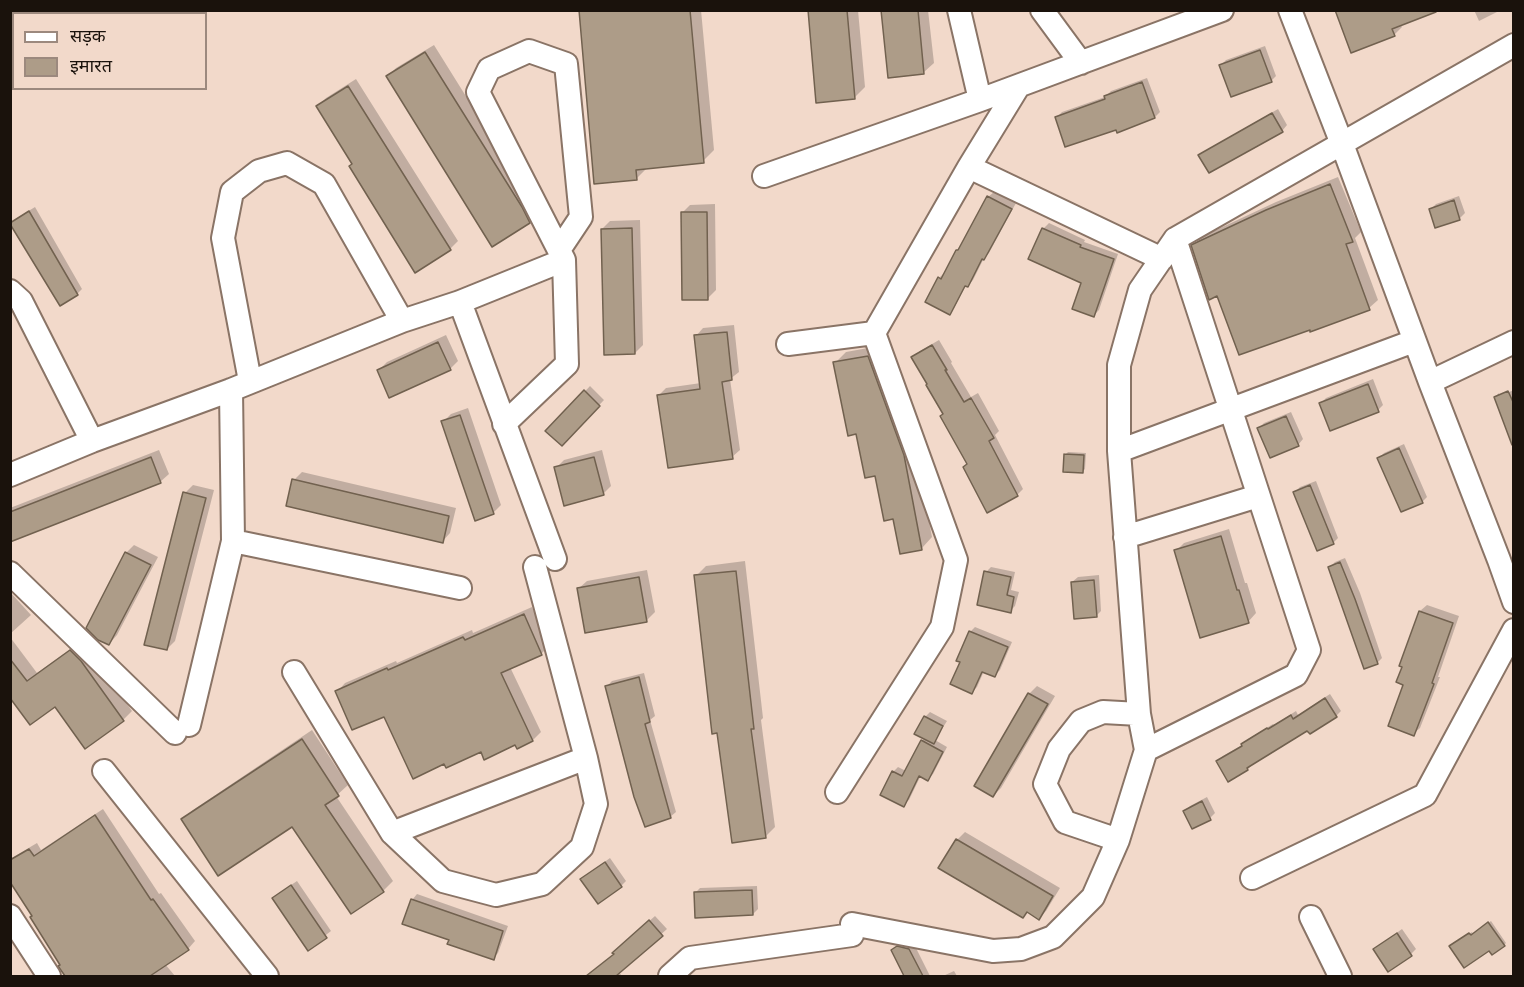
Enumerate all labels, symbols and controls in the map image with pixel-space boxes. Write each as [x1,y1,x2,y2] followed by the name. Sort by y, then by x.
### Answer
[12,12,207,90] legend
[70,25,106,46] text: सड़क
[70,55,112,76] text: इमारत

